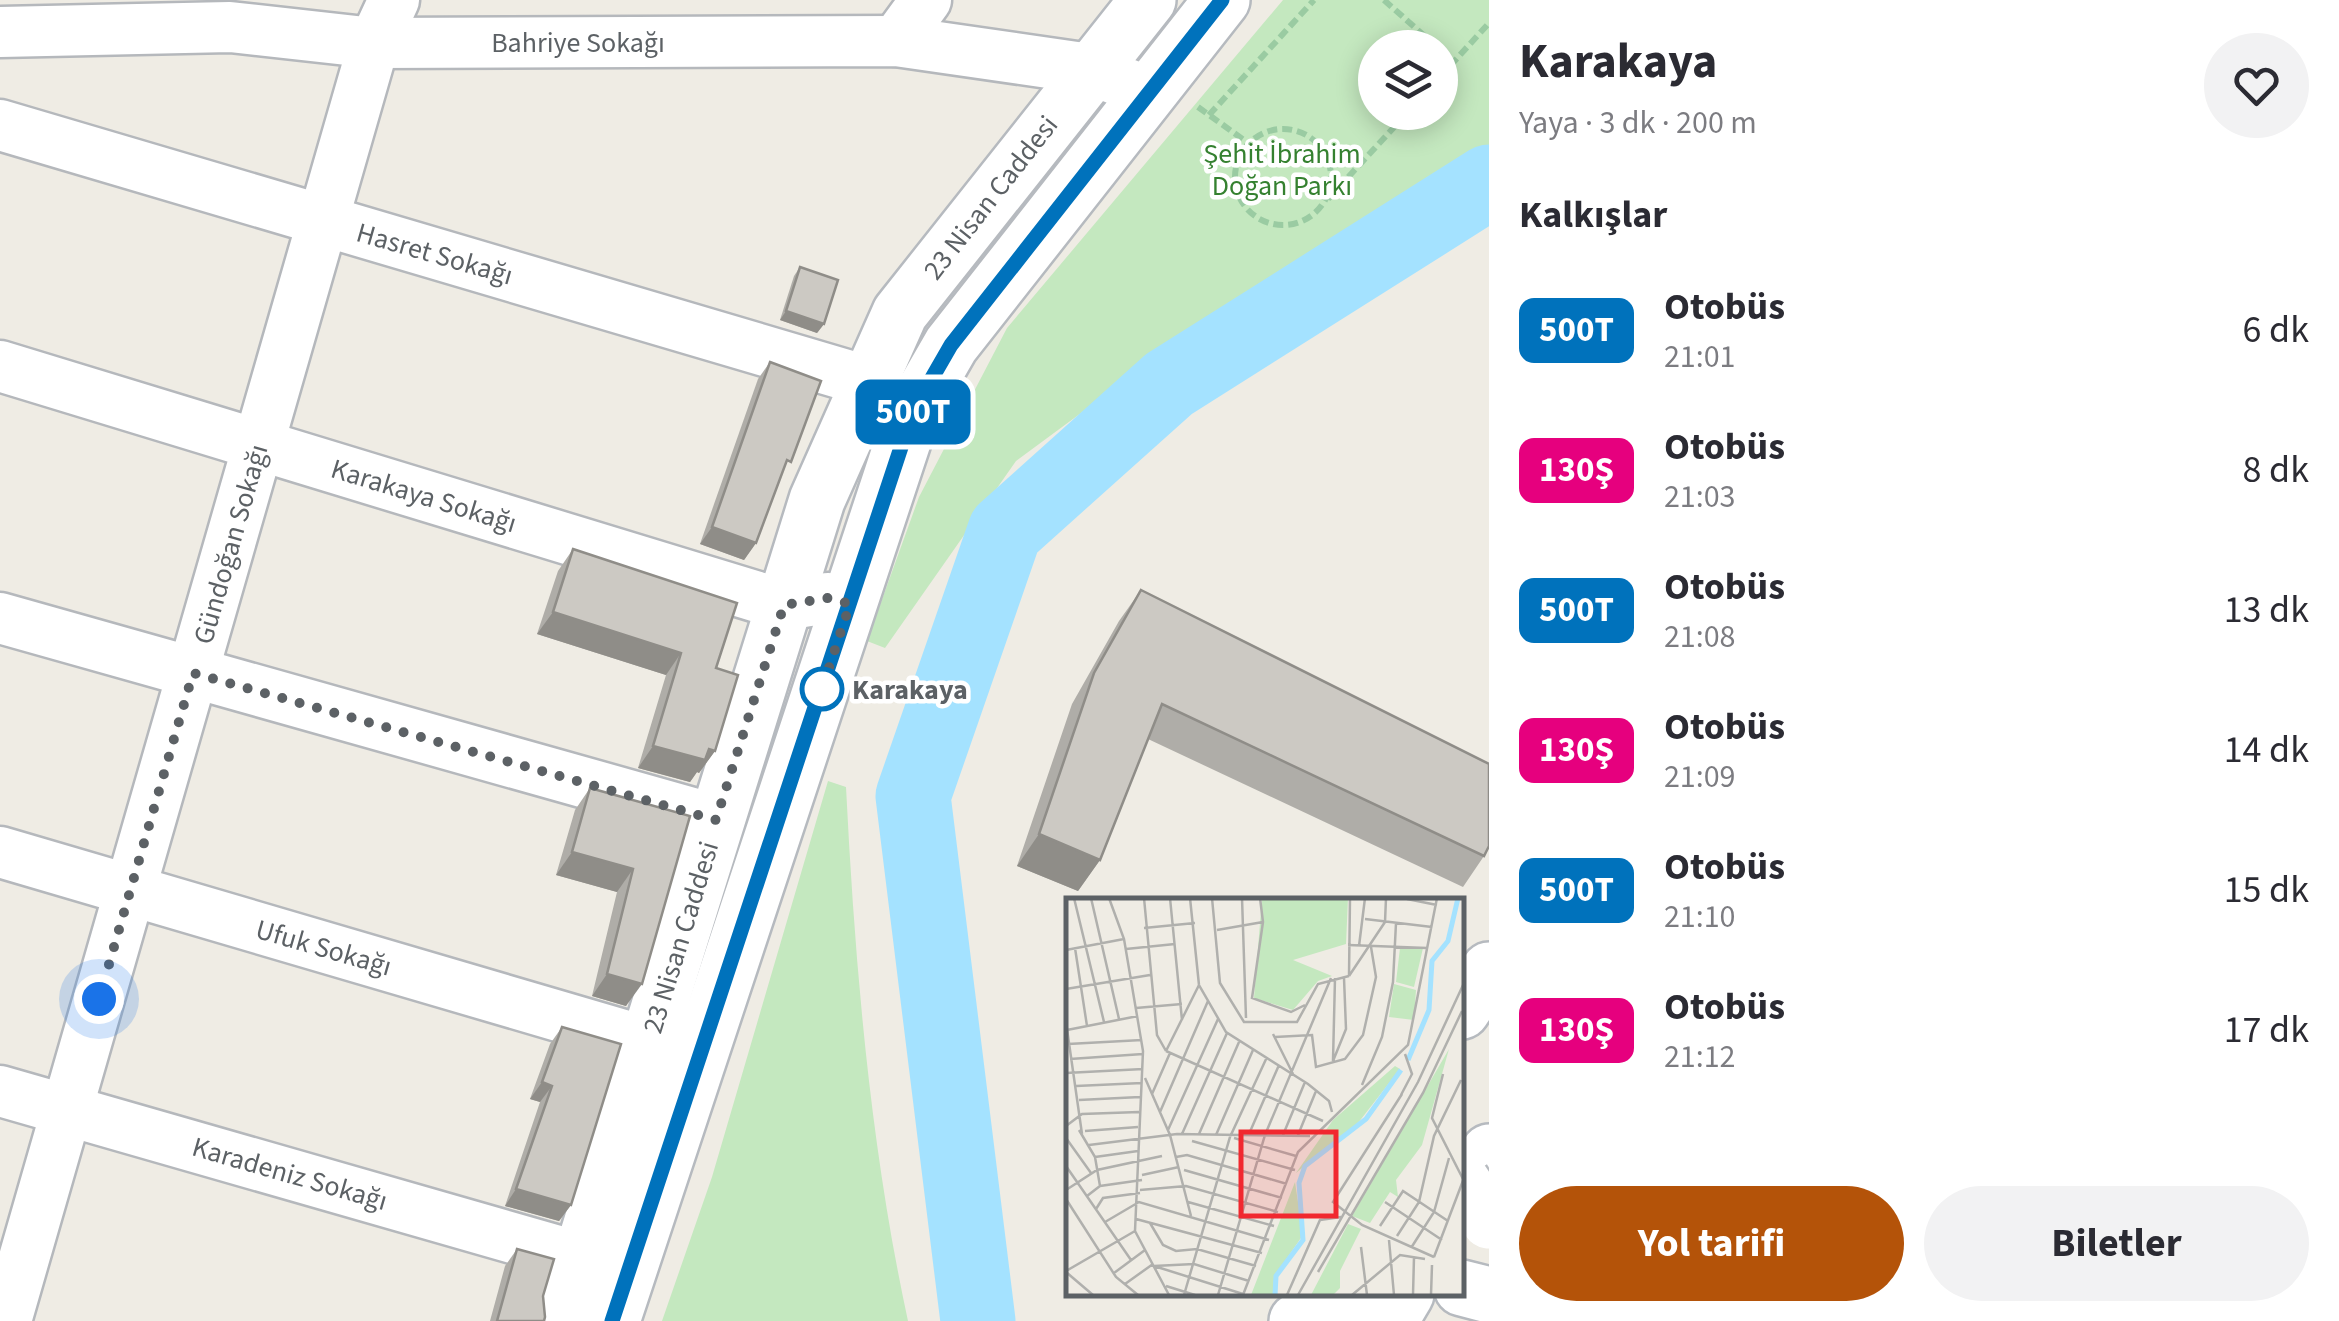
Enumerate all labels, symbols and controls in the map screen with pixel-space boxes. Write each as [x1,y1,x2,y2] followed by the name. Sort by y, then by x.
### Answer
[491,23,665,63] street label: Bahriye Sokağı
[1519,28,1717,96] text: Karakaya
[1358,30,1458,130] map controls
[1358,30,1458,130] button: layers
[2204,33,2309,138] button: heart
[1519,100,1757,146] text: Yaya · 3 dk · 200 m
[914,107,1068,288] street label: 23 Nisan Caddesi
[1203,134,1361,206] park label: Şehit İbrahim Doğan Parkı
[1519,188,1667,242] text: Kalkışlar
[352,213,518,295] street label: Hasret Sokağı
[1664,280,1785,334] text: Otobüs
[2243,303,2309,357] text: 6 dk
[1539,305,1614,355] text: 500T
[1664,334,1736,380] text: 21:01
[843,380,983,444] line badge: 500T
[876,387,950,437] text: 500T
[1664,420,1785,474] text: Otobüs
[183,440,279,649] street label: Gündoğan Sokağı
[2243,443,2309,497] text: 8 dk
[1539,445,1614,495] text: 130Ş
[326,449,521,543] street label: Karakaya Sokağı
[1664,474,1736,520] text: 21:03
[1664,560,1785,614] text: Otobüs
[2224,583,2309,637] text: 13 dk
[1539,585,1614,635] text: 500T
[1664,614,1736,660] text: 21:08
[801,668,843,710] marker: Karakaya
[852,670,968,710] place label: Karakaya
[1664,700,1785,754] text: Otobüs
[2224,723,2309,777] text: 14 dk
[1539,725,1614,775] text: 130Ş
[1664,754,1736,800] text: 21:09
[633,836,729,1038] street label: 23 Nisan Caddesi
[1664,840,1785,894] text: Otobüs
[2224,863,2309,917] text: 15 dk
[1539,865,1614,915] text: 500T
[1664,894,1736,940] text: 21:10
[1066,898,1464,1296] inset map
[251,909,396,986] street label: Ufuk Sokağı
[74,974,124,1024] your location
[1664,980,1785,1034] text: Otobüs
[2224,1003,2309,1057] text: 17 dk
[1539,1005,1614,1055] text: 130Ş
[1664,1034,1736,1080] text: 21:12
[187,1127,392,1221] street label: Karadeniz Sokağı
[1519,1186,1904,1301] button: Yol tarifi
[1924,1186,2309,1301] button: Biletler

